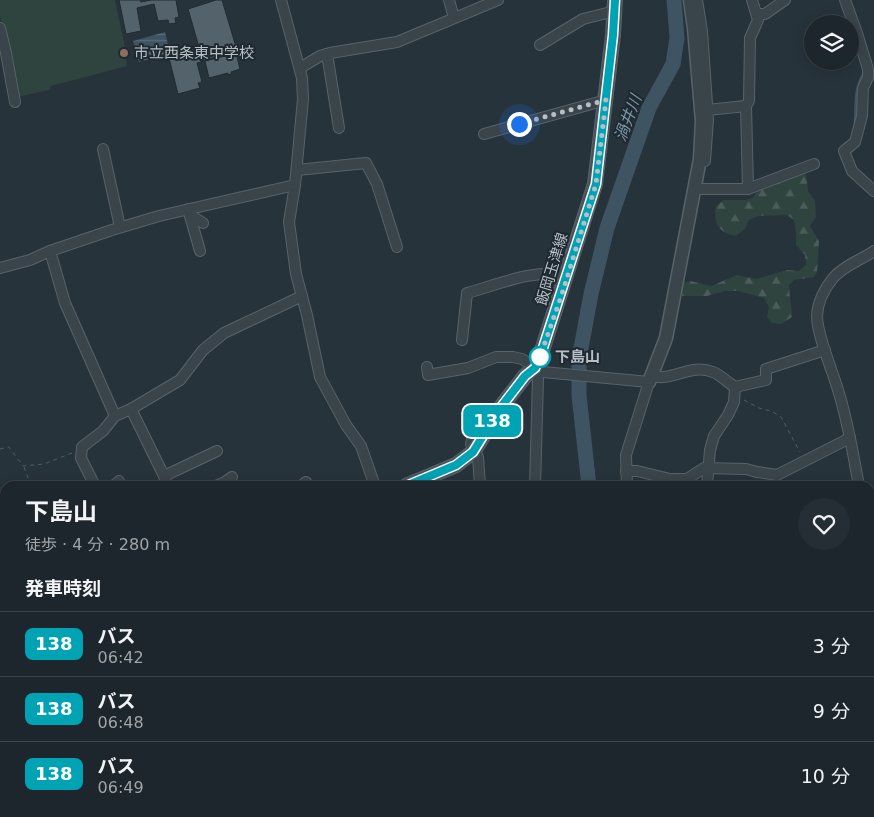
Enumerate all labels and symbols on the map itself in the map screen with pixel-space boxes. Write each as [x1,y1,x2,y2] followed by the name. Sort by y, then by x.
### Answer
[134,44,254,62] place label: 市立西条東中学校
[118,47,130,59] marker: 市立西条東中学校
[611,90,646,144] water label: 渦井川
[507,112,532,137] your location
[532,230,572,308] street label: 飯岡玉津線
[529,346,551,368] marker: 下島山
[555,348,600,366] place label: 下島山
[463,405,521,437] line badge: 138

